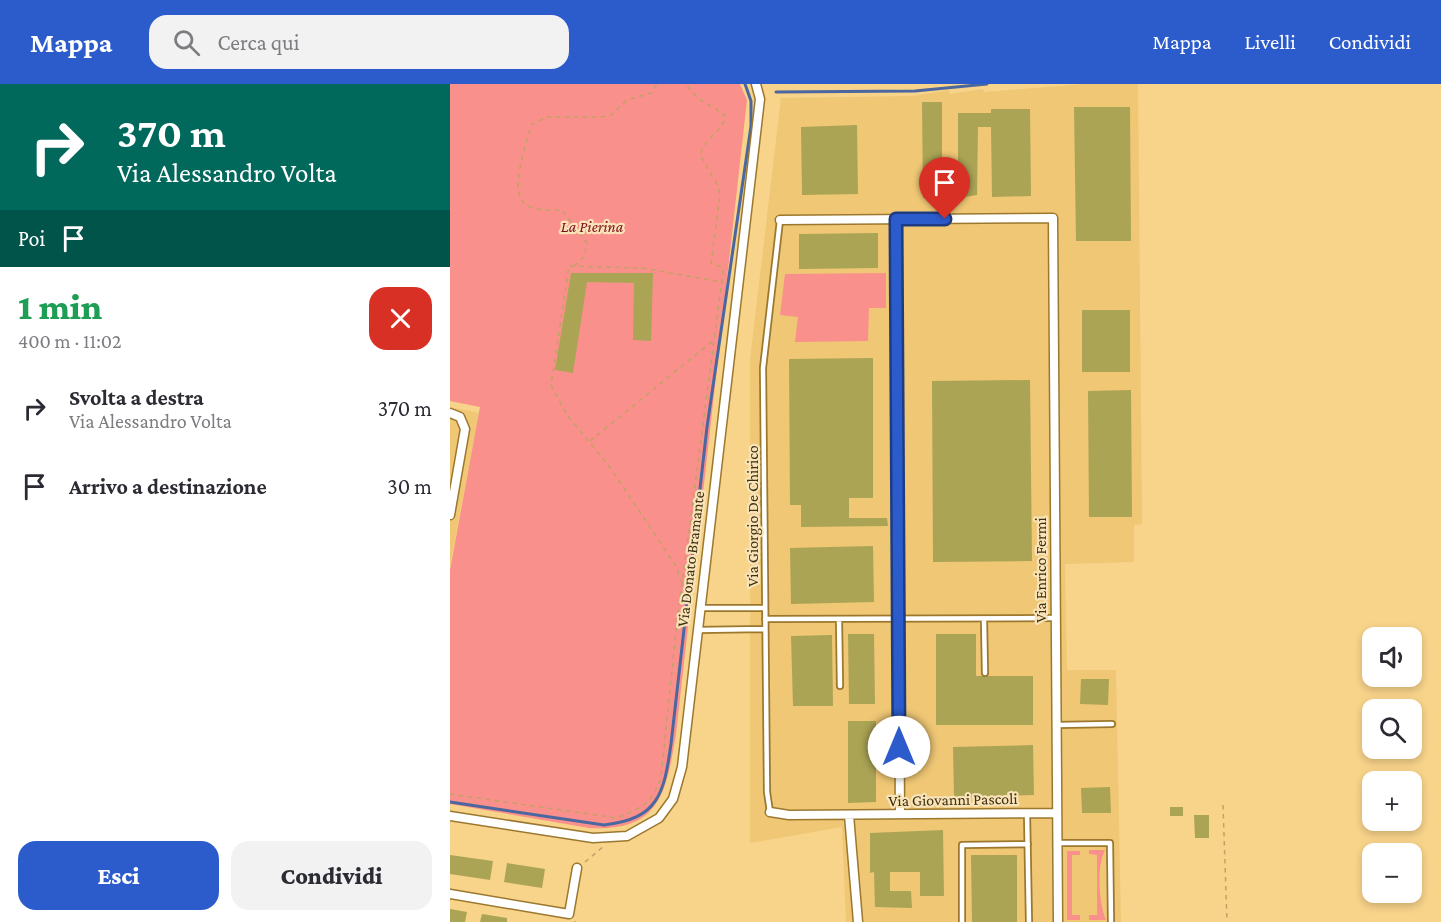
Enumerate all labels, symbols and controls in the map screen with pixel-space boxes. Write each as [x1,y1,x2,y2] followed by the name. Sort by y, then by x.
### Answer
[149,15,569,69] search box
[170,26,203,59] icon: search
[30,27,113,58] text: Mappa
[218,30,300,55] text: Cerca qui
[1153,30,1211,54] text: Mappa
[1244,30,1296,54] text: Livelli
[1329,30,1411,54] text: Condividi
[18,108,96,186] icon: right
[117,109,226,156] text: 370 m
[919,157,970,219] pin
[117,158,337,188] text: Via Alessandro Volta
[928,166,961,199] icon: arrive
[561,218,624,235] park label: La Pierina
[57,222,90,255] icon: arrive
[18,226,45,251] text: Poi
[18,287,102,327] text: 1 min
[369,287,432,350] button: close
[18,330,121,352] text: 400 m · 11:02
[69,385,204,410] text: Svolta a destra
[18,392,51,425] icon: right
[378,396,432,421] text: 370 m
[69,410,232,432] text: Via Alessandro Volta
[744,445,762,587] street label: Via Giorgio De Chirico
[18,470,51,503] icon: arrive
[69,474,267,499] text: Arrivo a destinazione
[387,474,432,499] text: 30 m
[674,490,707,628] street label: Via Donato Bramante
[1032,517,1049,623] street label: Via Enrico Fermi
[1362,627,1422,903] map controls
[1362,627,1422,687] button: sound
[1362,699,1422,759] button: search
[867,715,931,779] position arrow
[1362,771,1422,831] button: +
[888,790,1018,809] street label: Via Giovanni Pascoli
[18,841,219,910] button: Esci
[231,841,432,910] button: Condividi
[1362,843,1422,903] button: −

